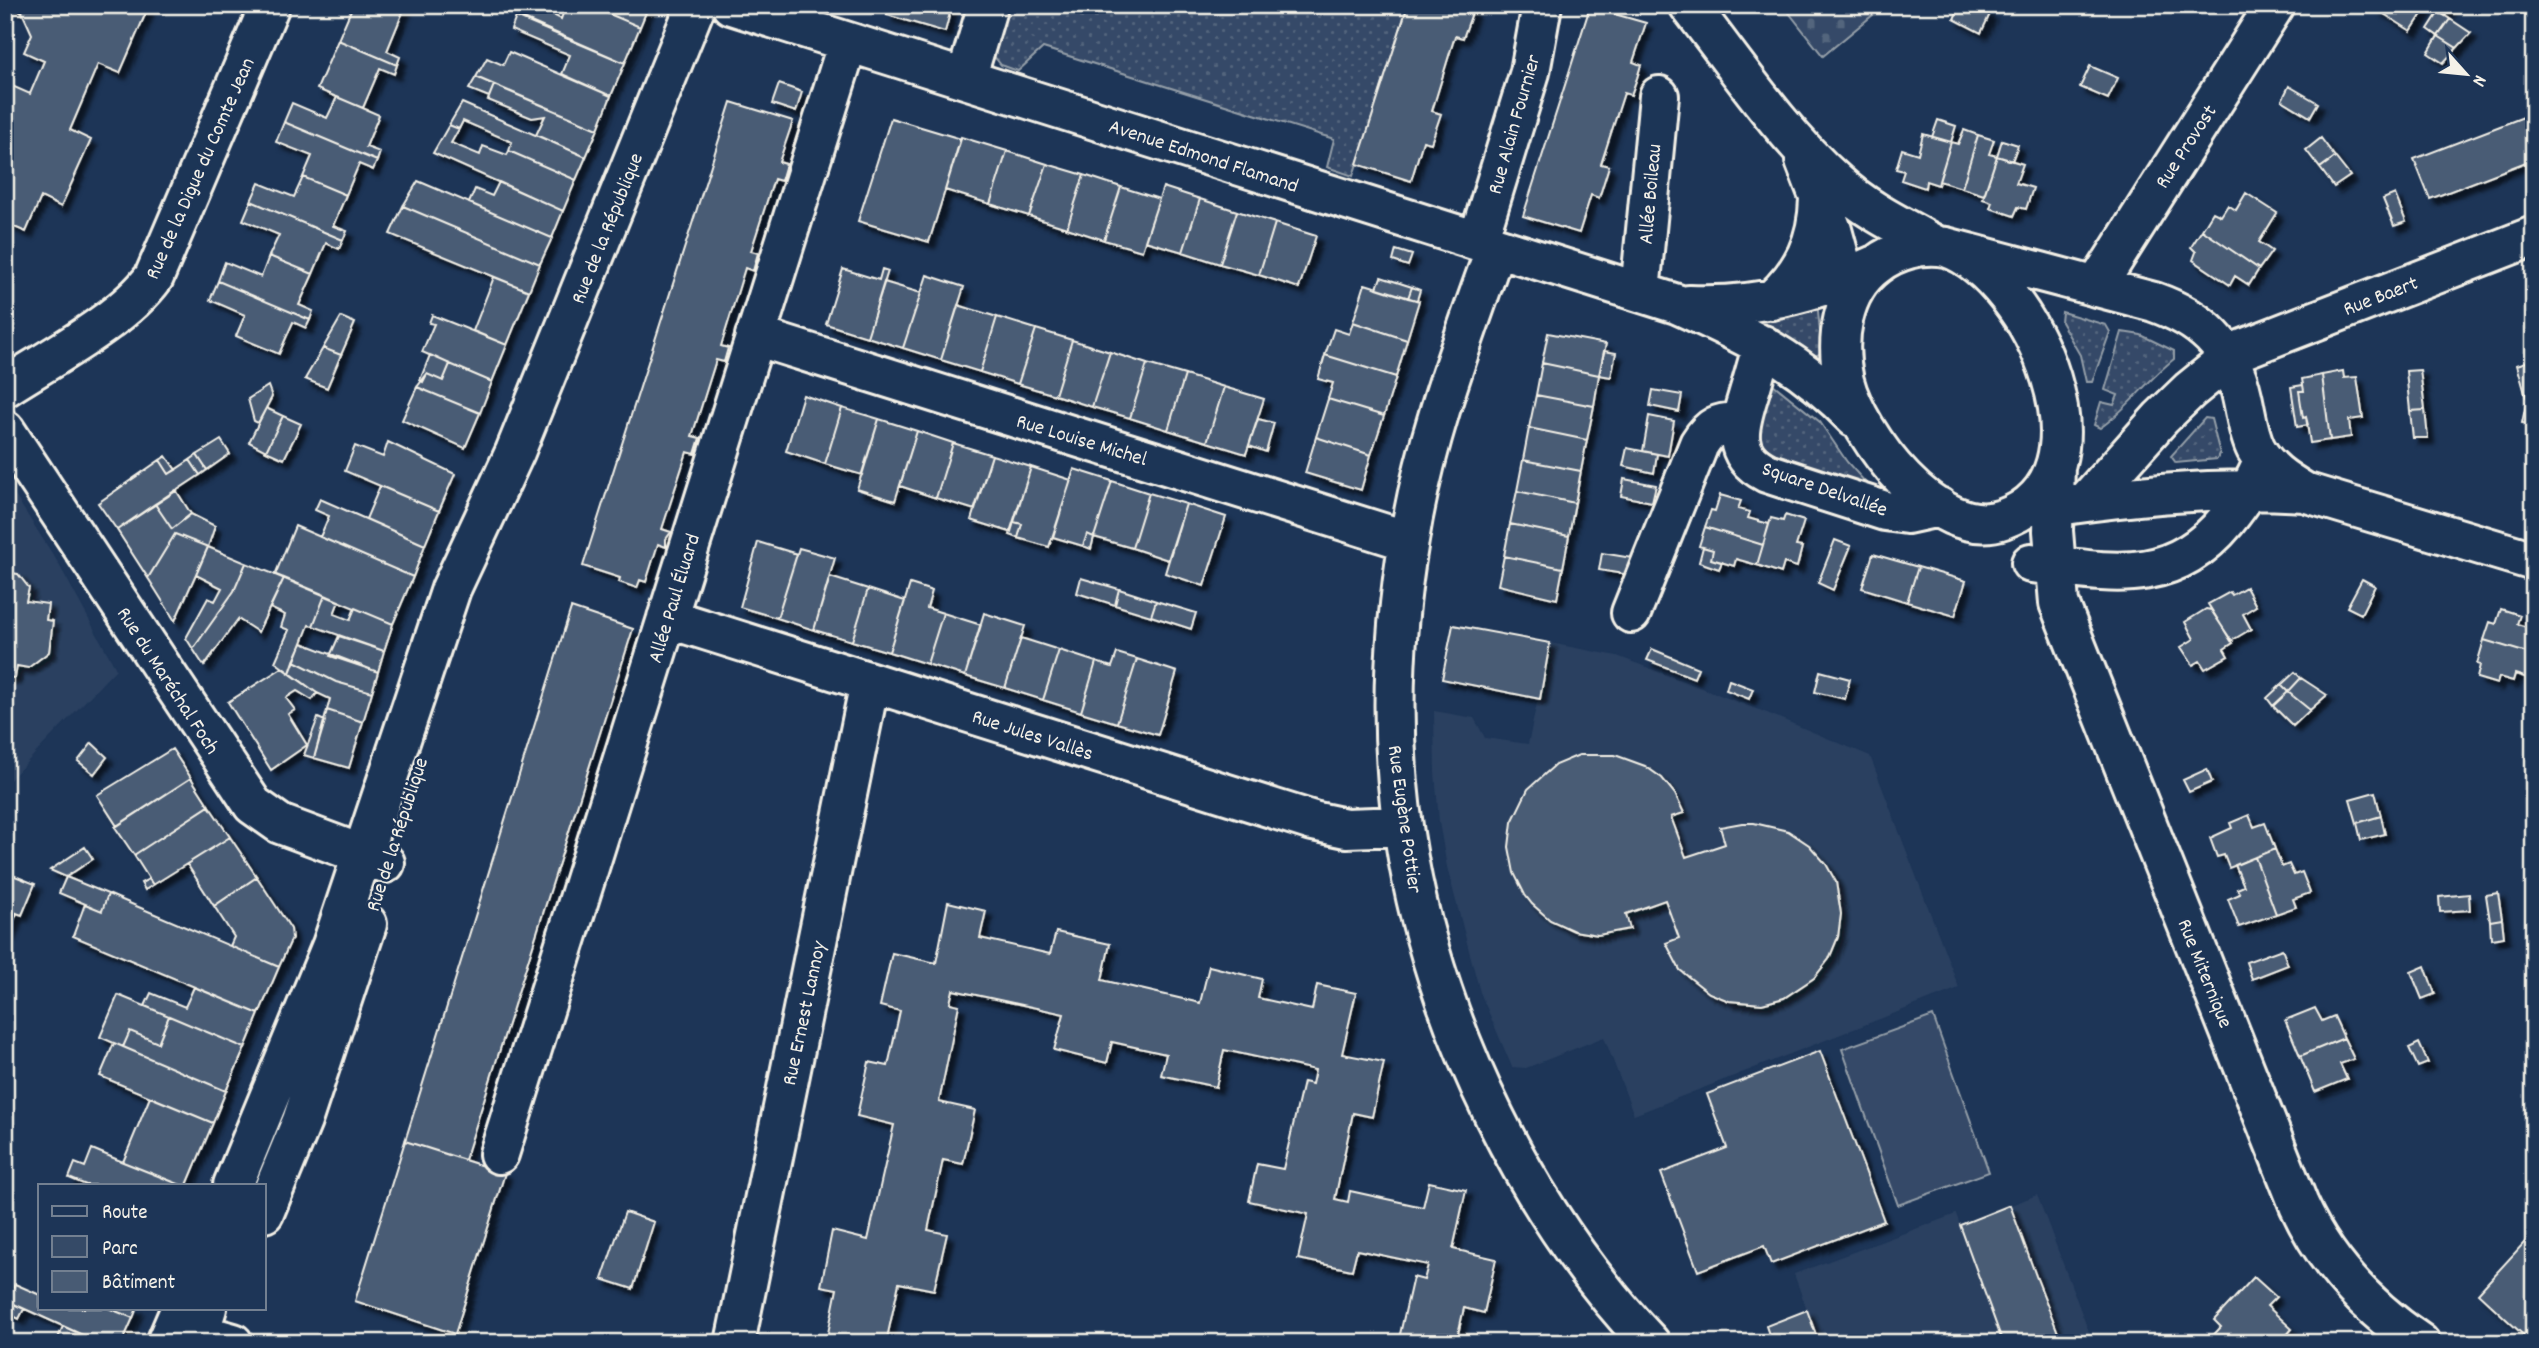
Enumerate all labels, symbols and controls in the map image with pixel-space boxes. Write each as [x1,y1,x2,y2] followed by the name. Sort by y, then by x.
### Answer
[2430,38,2500,108] north arrow
[1482,51,1550,198] street label: Rue Alain Fournier
[139,54,264,285] street label: Rue de la Digue du Comte Jean
[2464,70,2492,90] text: N
[2149,100,2226,196] street label: Rue Provost
[1104,113,1302,203] street label: Avenue Edmond Flamand
[1633,143,1671,246] street label: Allée Boileau
[565,149,653,309] street label: Rue de la République
[2339,270,2423,326] street label: Rue Baert
[1012,408,1150,476] street label: Rue Louise Michel
[1757,455,1891,526] street label: Square Delvallée
[642,530,710,667] street label: Allée Paul Éluard
[107,602,226,761] street label: Rue du Maréchal Foch
[968,703,1097,771] street label: Rue Jules Vallès
[1378,743,1428,896] street label: Rue Eugène Pottier
[360,754,438,916] street label: Rue de la République
[2168,915,2239,1033] street label: Rue Miternique
[776,938,836,1088] street label: Rue Ernest Lannoy
[38,1184,266,1310] legend
[102,1199,148,1229] text: Route
[102,1235,138,1265] text: Parc
[102,1269,175,1299] text: Bâtiment

